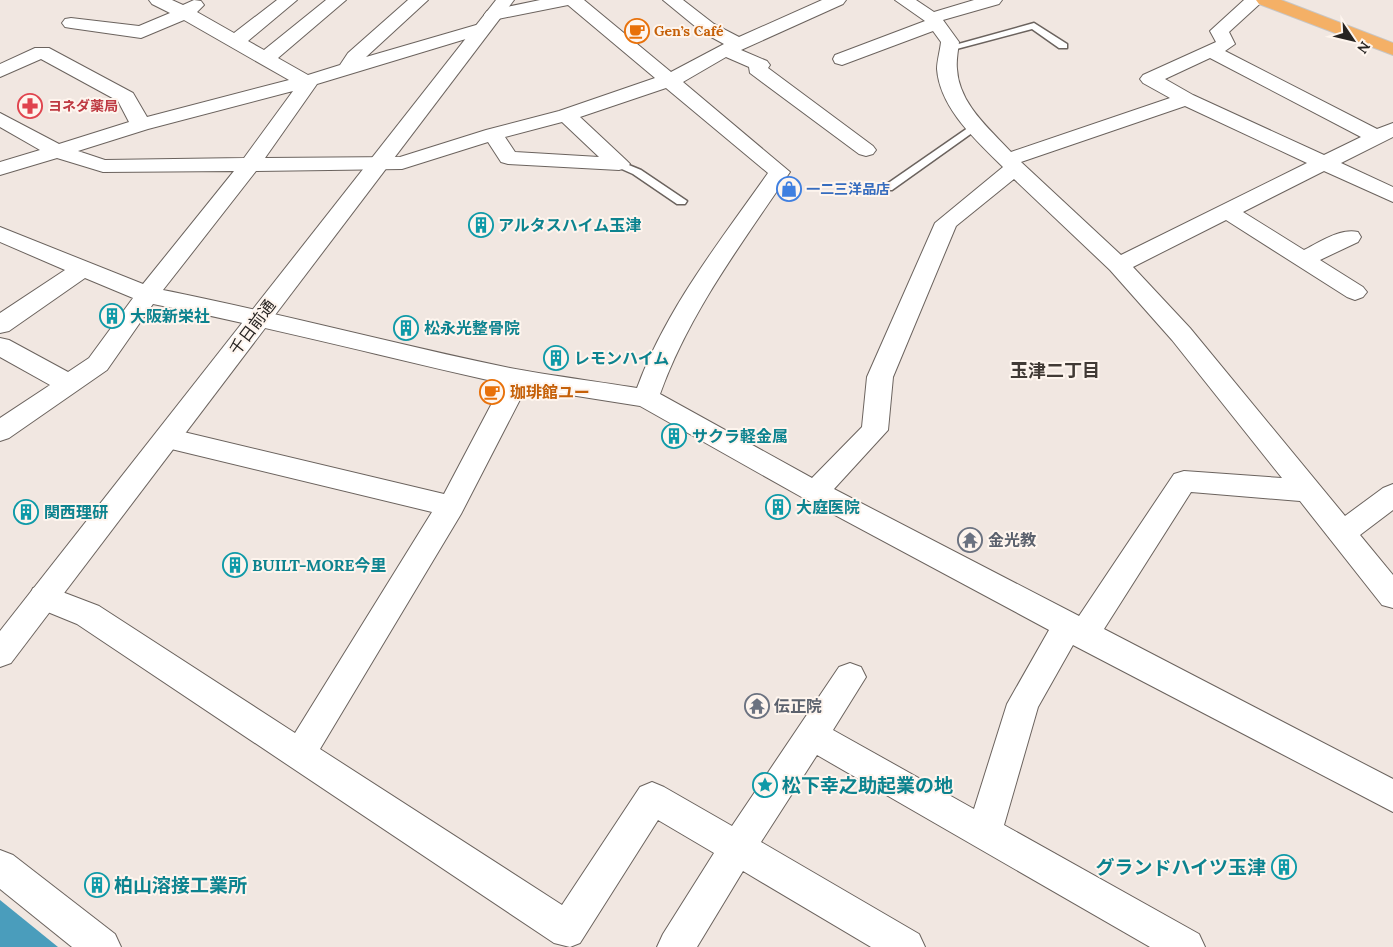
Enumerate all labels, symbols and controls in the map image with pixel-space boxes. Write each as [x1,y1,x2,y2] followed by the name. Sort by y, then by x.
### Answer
[1328,15,1378,65] north arrow
[624,18,650,44] cafe icon: Gen’s Café
[654,22,724,40] place label: Gen’s Café
[1353,38,1374,57] text: N
[17,93,43,119] pharmacy icon: ヨネダ薬局
[48,97,118,115] place label: ヨネダ薬局
[776,176,802,202] shop icon: 一二三洋品店
[806,180,890,198] place label: 一二三洋品店
[468,212,494,238] building icon: アルタスハイム玉津
[498,215,641,235] place label: アルタスハイム玉津
[225,295,279,359] street label: 千日前通
[99,303,125,329] building icon: 大阪新栄社
[130,306,210,326] place label: 大阪新栄社
[393,315,419,341] building icon: 松永光整骨院
[424,318,520,338] place label: 松永光整骨院
[543,345,569,371] building icon: レモンハイム
[574,348,669,368] place label: レモンハイム
[1010,359,1100,382] district label: 玉津二丁目
[479,379,505,405] cafe icon: 珈琲館ユー
[510,382,590,402] place label: 珈琲館ユー
[661,423,687,449] building icon: サクラ軽金属
[692,426,788,446] place label: サクラ軽金属
[765,494,791,520] building icon: 大庭医院
[796,497,860,517] place label: 大庭医院
[13,499,39,525] building icon: 関西理研
[44,502,108,522] place label: 関西理研
[957,527,983,553] temple icon: 金光教
[988,530,1036,550] place label: 金光教
[222,552,248,578] building icon: BUILT-MORE今里
[252,555,387,575] place label: BUILT-MORE今里
[744,693,770,719] temple icon: 伝正院
[773,696,822,716] place label: 伝正院
[752,772,778,798] place icon: 松下幸之助起業の地
[782,773,953,797] place label: 松下幸之助起業の地
[1271,854,1297,880] building icon: グランドハイツ玉津
[1095,855,1266,879] place label: グランドハイツ玉津
[84,872,110,898] building icon: 柏山溶接工業所
[114,873,247,897] place label: 柏山溶接工業所

